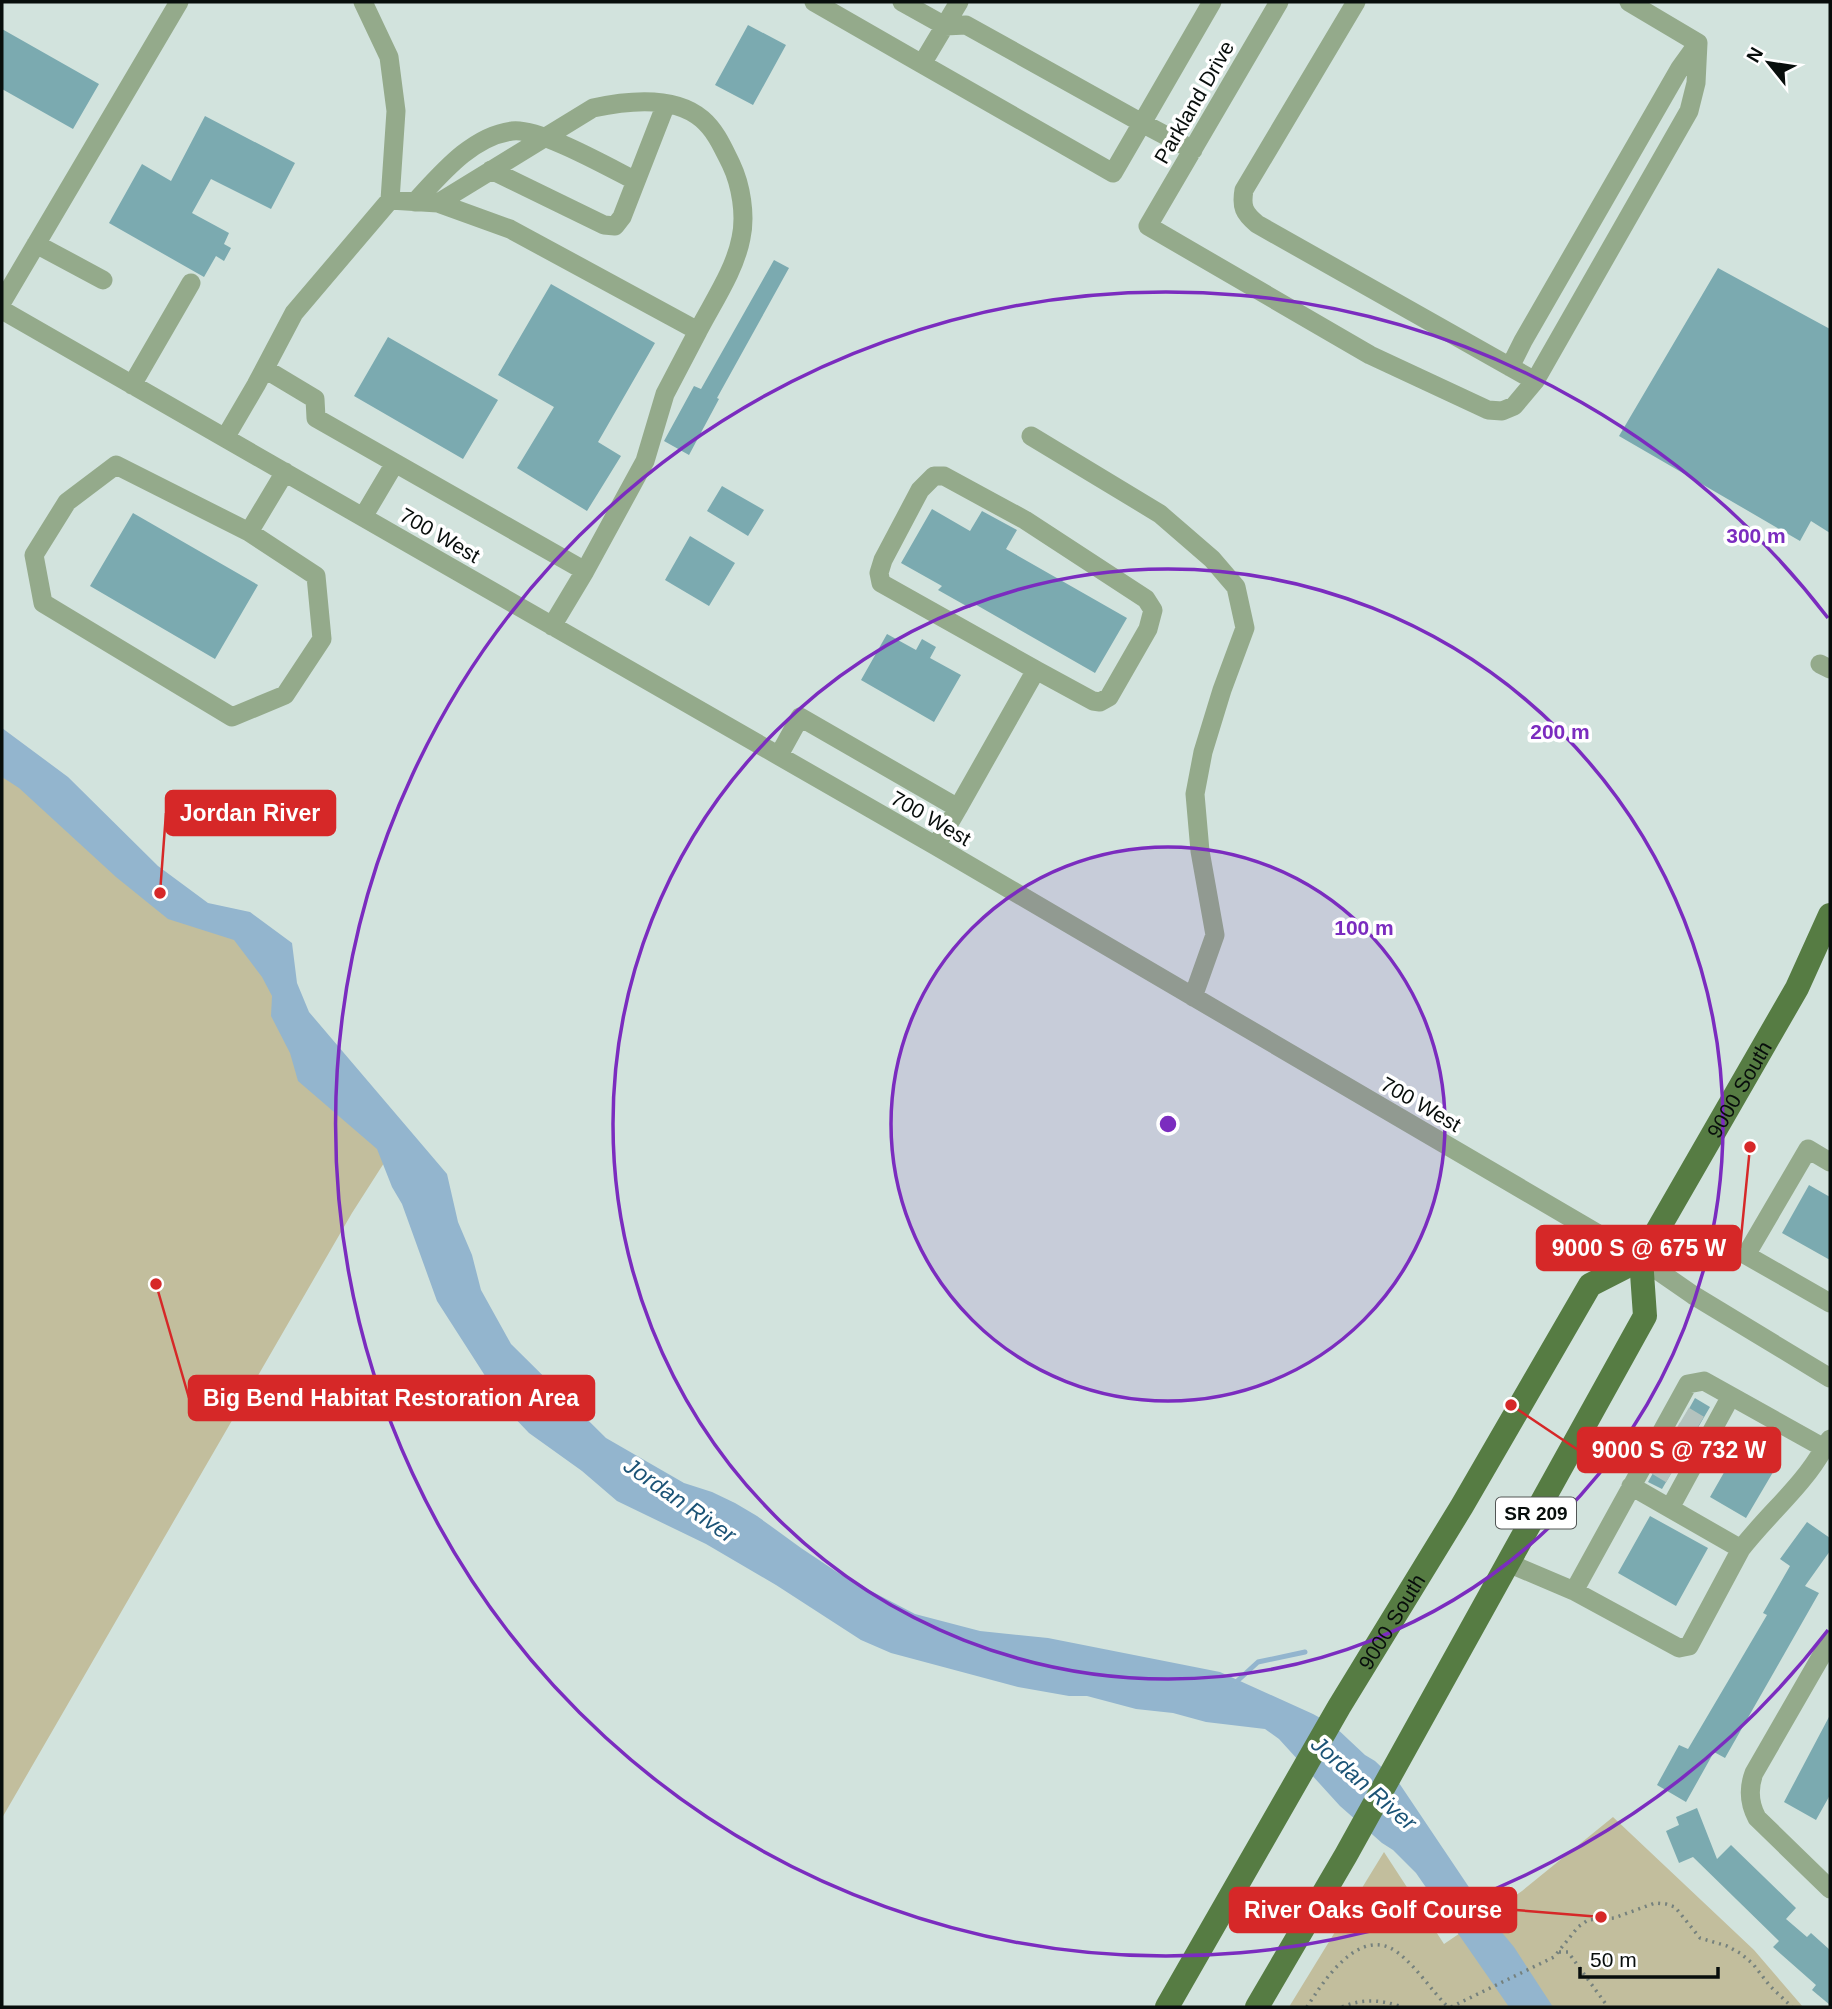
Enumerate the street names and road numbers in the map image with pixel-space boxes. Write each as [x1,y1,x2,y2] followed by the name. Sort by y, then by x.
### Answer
[1150,37,1238,167] street label: Parkland Drive
[396,503,484,567] street label: 700 West
[887,786,975,850] street label: 700 West
[1702,1037,1776,1142] street label: 9000 South
[1377,1072,1465,1136] street label: 700 West
[1496,1498,1576,1528] road number: SR 209
[1353,1570,1429,1673] street label: 9000 South

